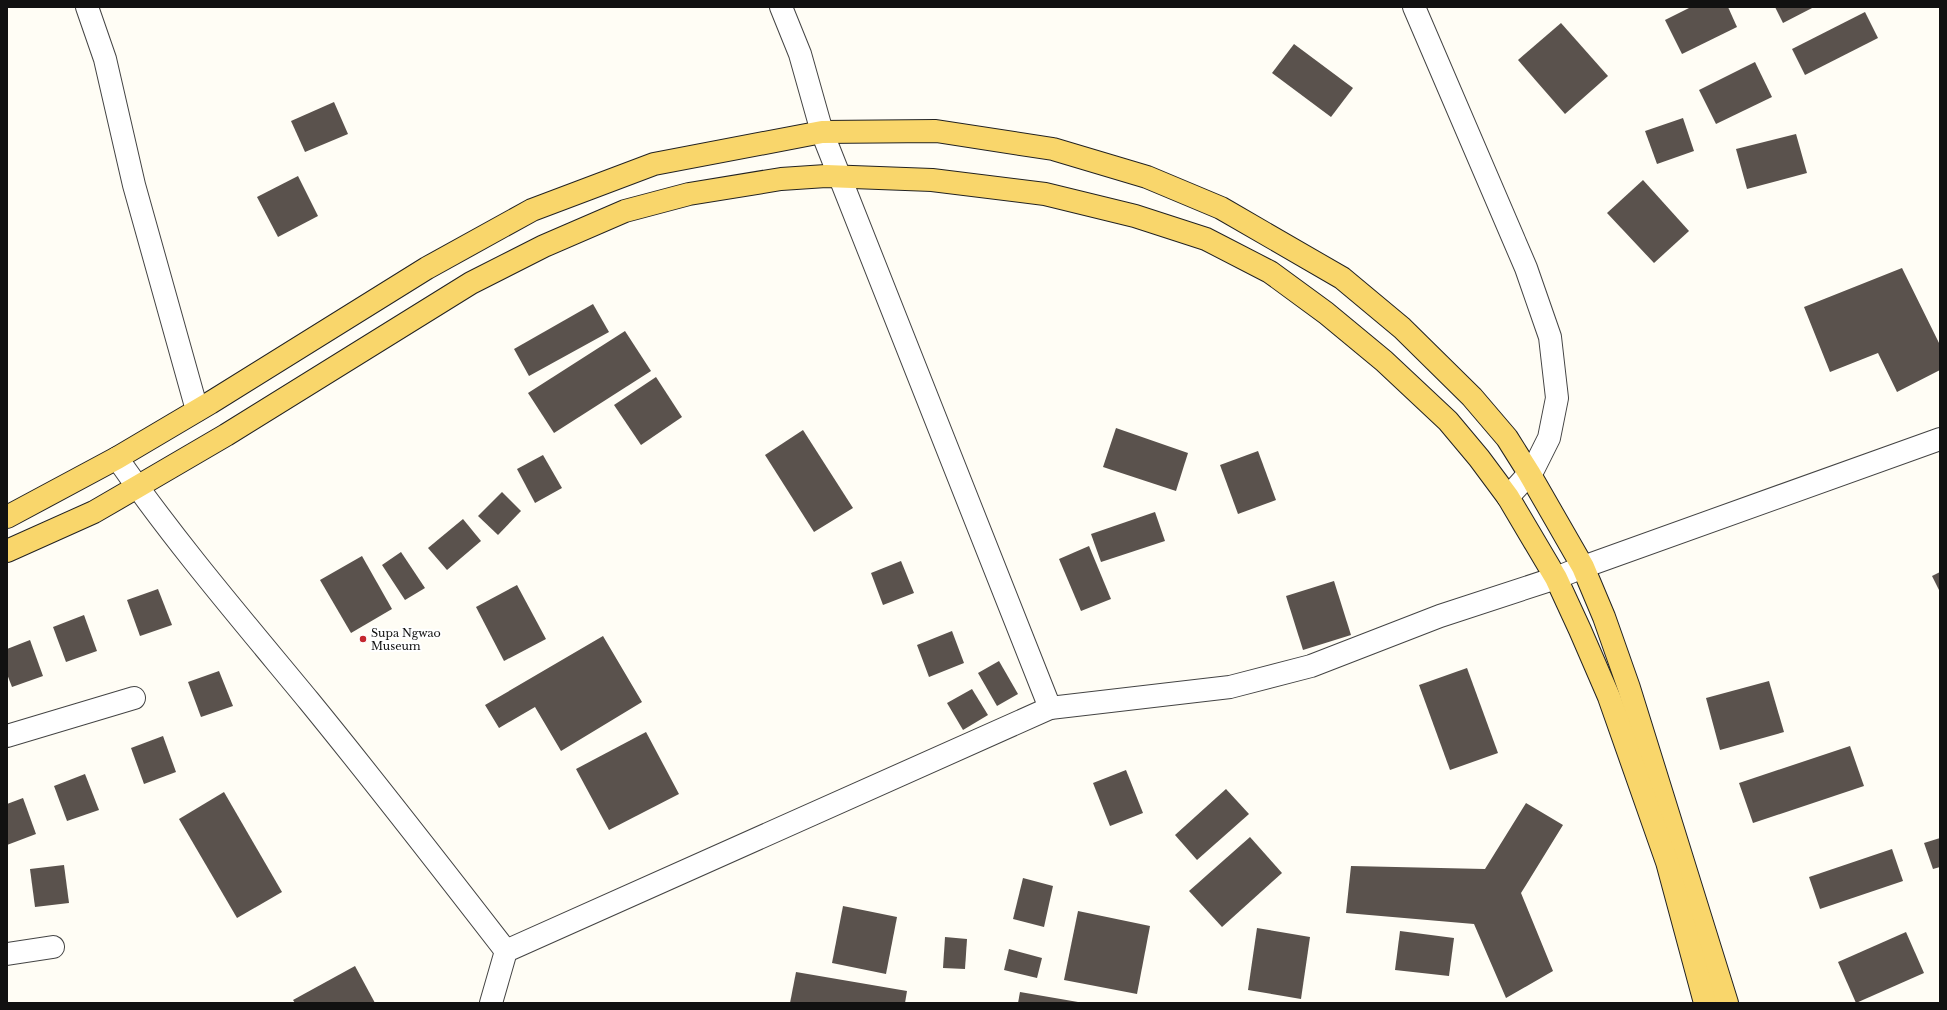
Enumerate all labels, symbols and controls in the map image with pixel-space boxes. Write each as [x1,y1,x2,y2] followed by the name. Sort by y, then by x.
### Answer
[371,626,441,653] place label: Supa Ngwao Museum
[358,634,368,644] marker: Supa Ngwao Museum

